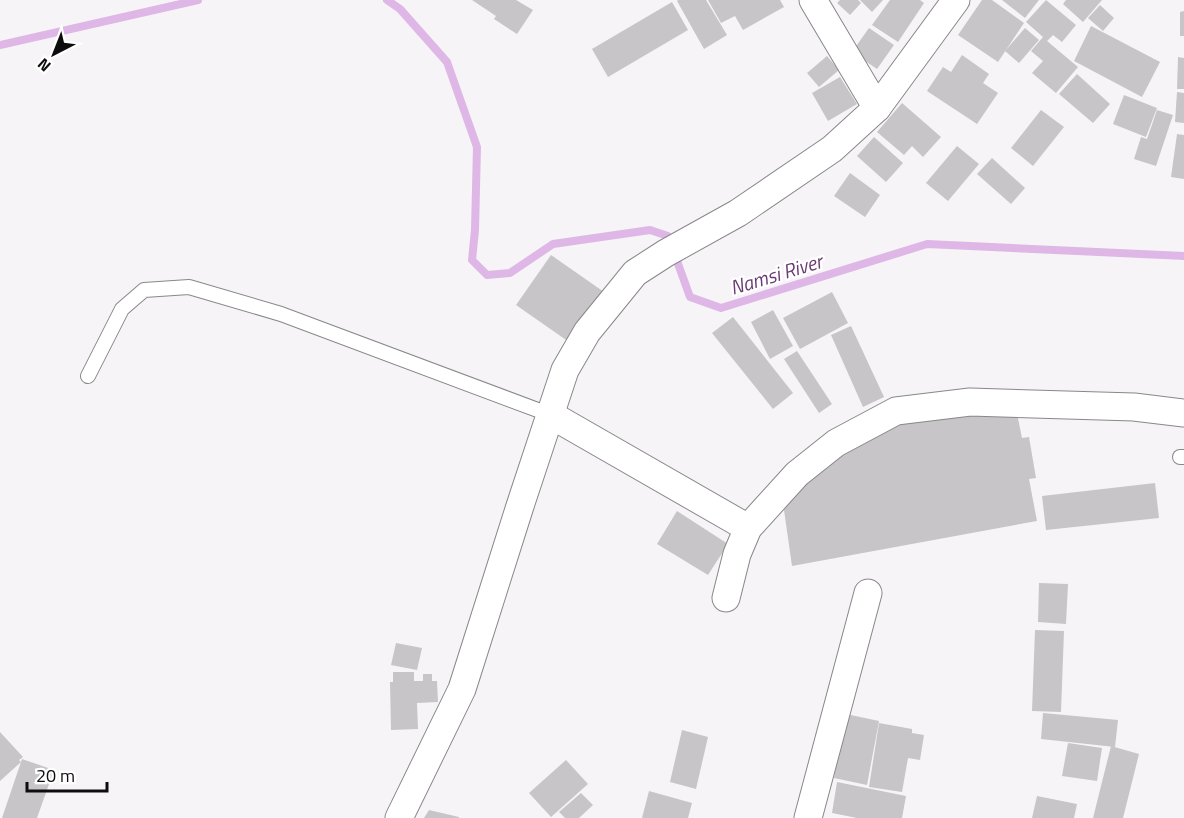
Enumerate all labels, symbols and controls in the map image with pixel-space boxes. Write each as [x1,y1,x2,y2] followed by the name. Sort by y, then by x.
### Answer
[24,24,84,84] north arrow
[32,53,56,78] text: N
[726,245,828,303] water label: Namsi River
[27,755,106,793] scale bar
[36,762,75,789] text: 20 m

